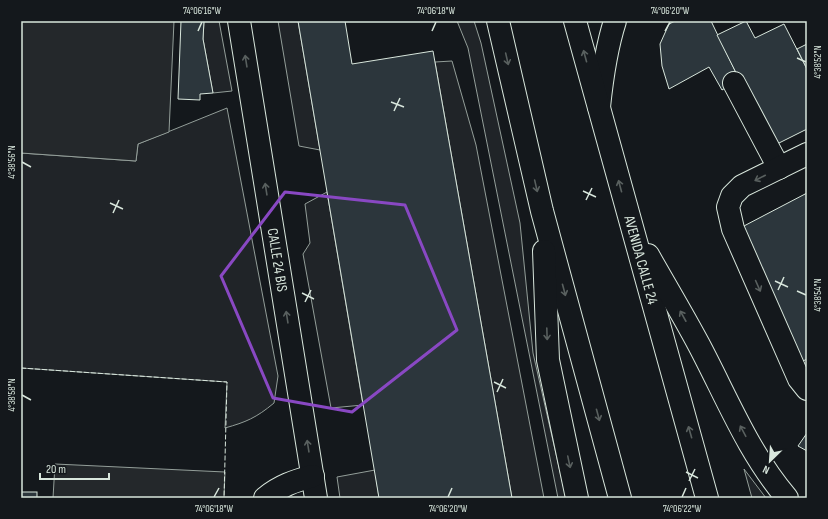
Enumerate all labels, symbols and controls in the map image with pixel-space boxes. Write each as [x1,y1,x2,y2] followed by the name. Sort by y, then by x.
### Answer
[183,5,221,17] text: 74°06'16"W
[417,5,455,17] text: 74°06'18"W
[651,5,690,17] text: 74°06'20"W
[812,45,824,79] text: 4°38'52"N
[581,50,588,63] one-way arrow
[503,52,511,65] one-way arrow
[242,55,250,68] one-way arrow
[6,145,18,179] text: 4°38'56"N
[754,174,766,182] one-way arrow
[533,179,541,192] one-way arrow
[616,179,623,192] one-way arrow
[262,183,270,196] one-way arrow
[619,213,662,307] street label: AVENIDA CALLE 24
[263,227,292,293] street label: CALLE 24 BIS
[812,278,824,312] text: 4°38'54"N
[755,280,762,292] one-way arrow
[560,283,568,296] one-way arrow
[678,310,686,322] one-way arrow
[283,311,291,324] one-way arrow
[544,327,551,340] one-way arrow
[6,378,18,412] text: 4°38'58"N
[595,408,602,421] one-way arrow
[685,425,693,438] one-way arrow
[738,425,746,437] one-way arrow
[304,440,312,453] one-way arrow
[750,441,790,481] north arrow
[40,455,109,481] scale bar
[566,455,574,468] one-way arrow
[46,462,66,477] text: 20 m
[760,462,771,477] text: N
[195,503,233,515] text: 74°06'18"W
[429,503,468,515] text: 74°06'20"W
[663,503,702,515] text: 74°06'22"W

